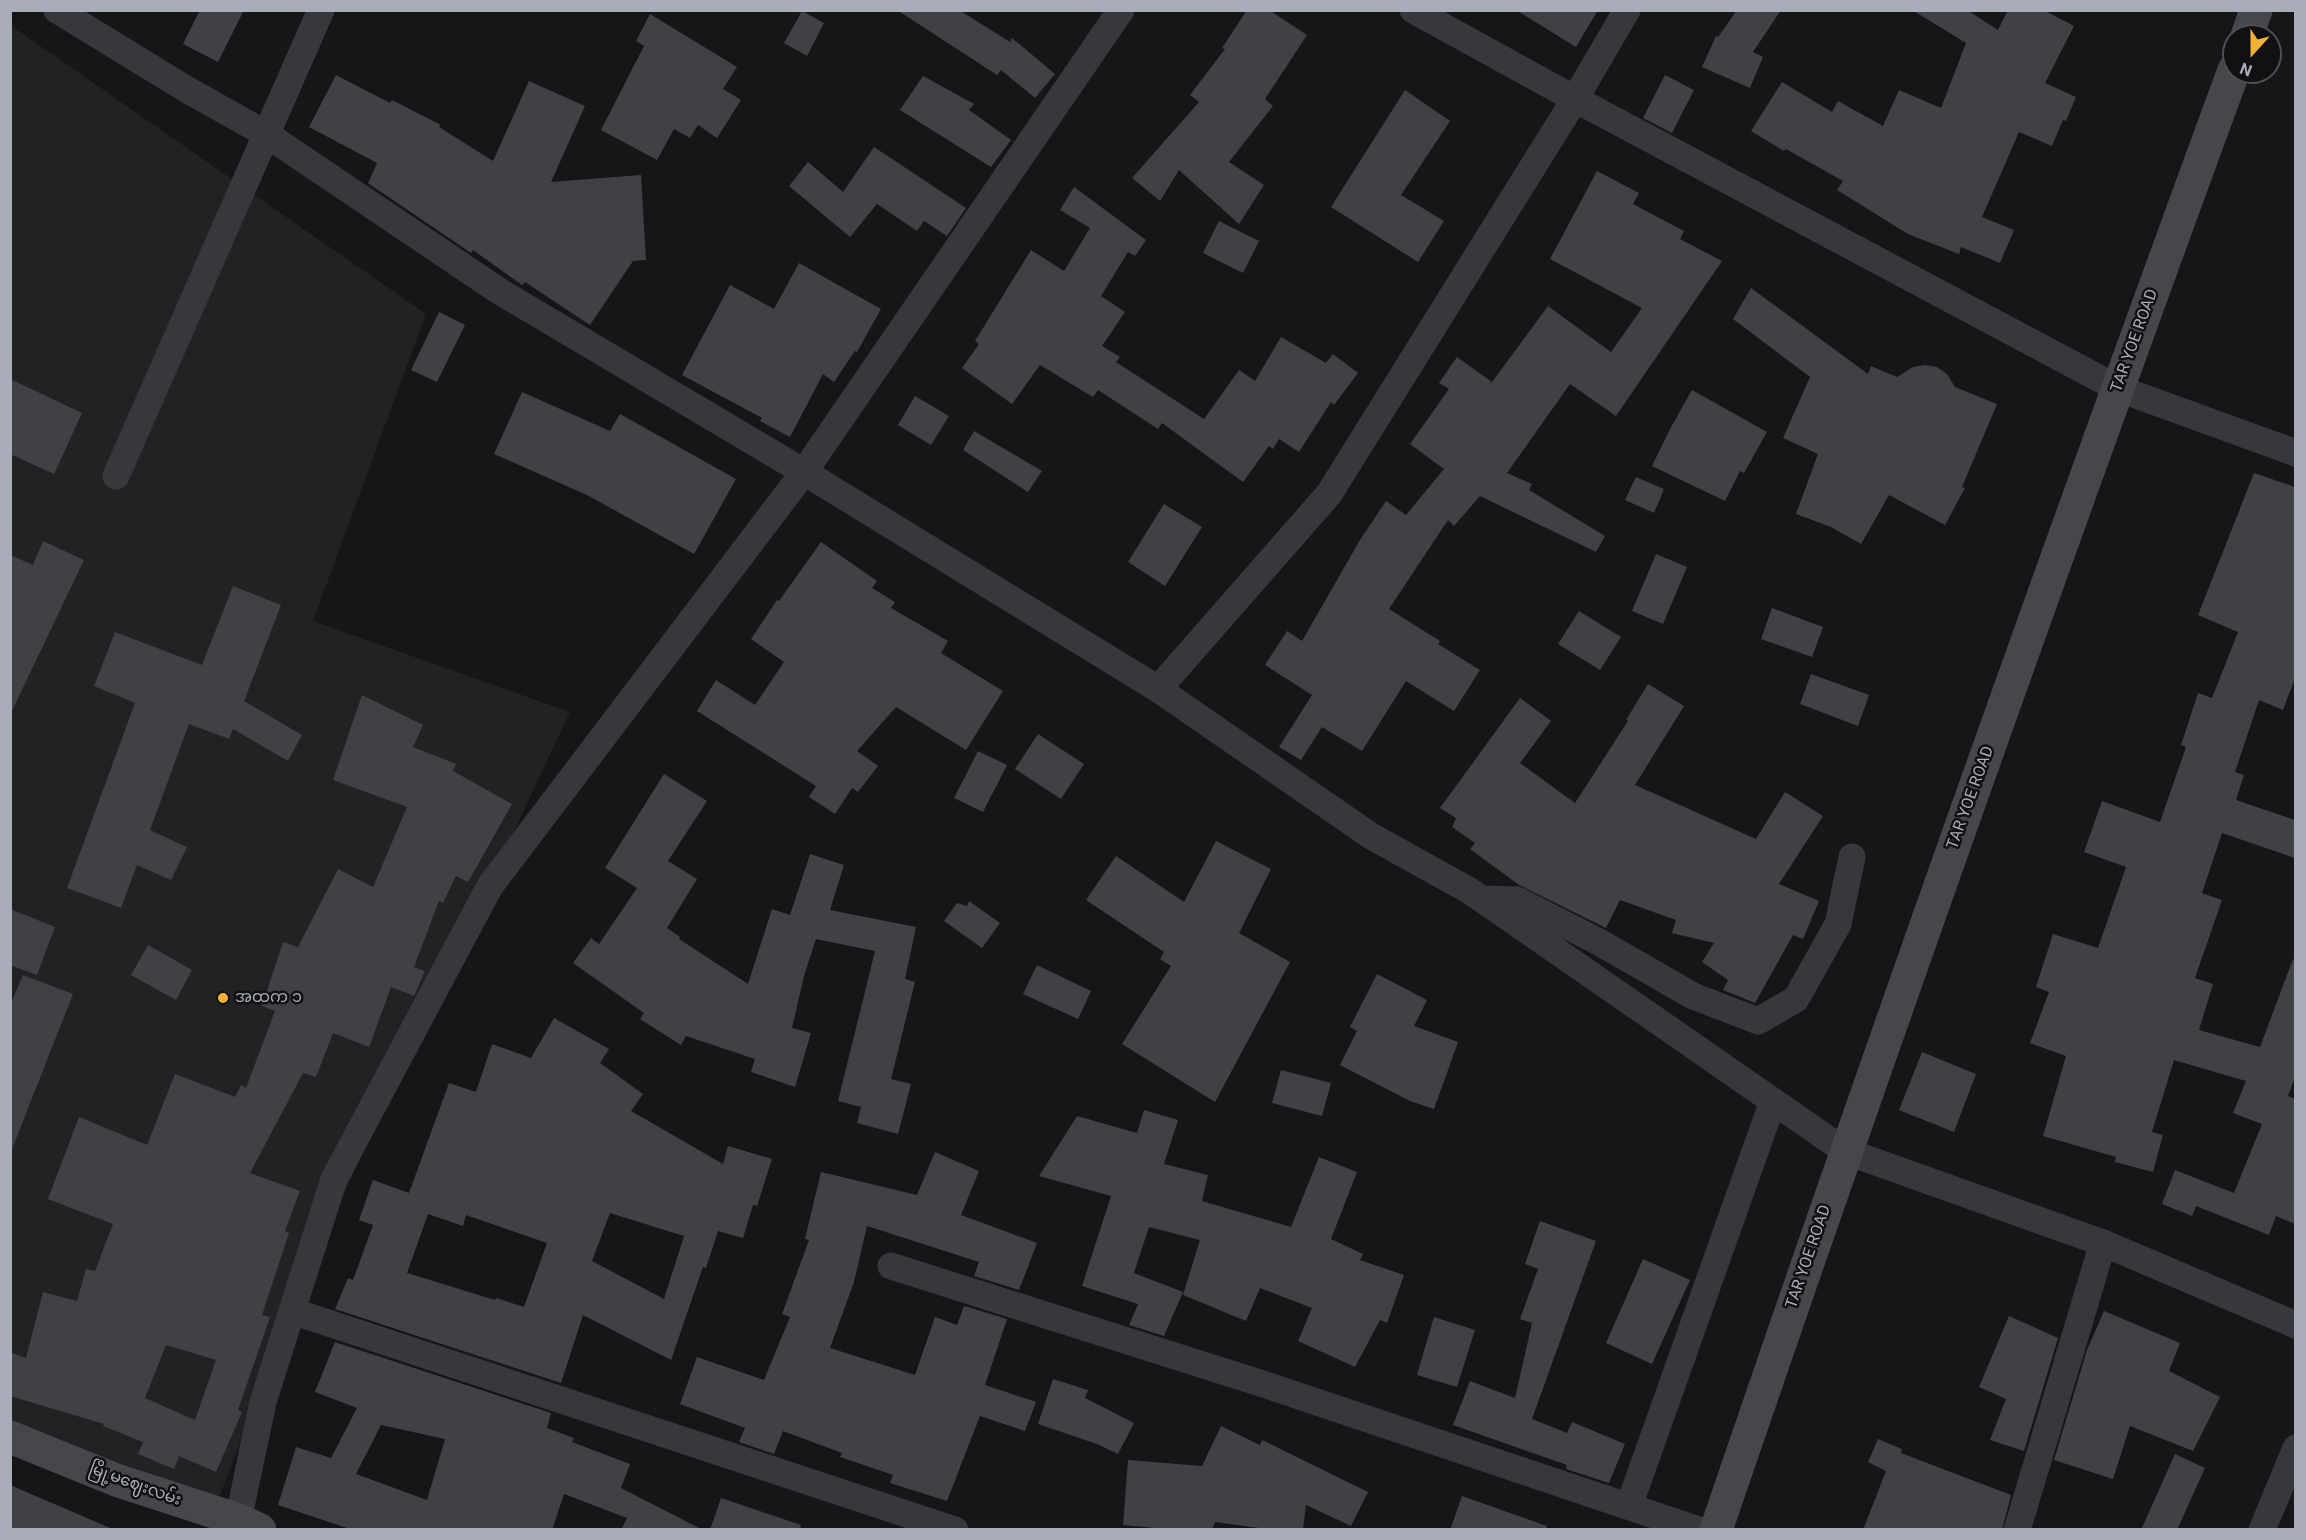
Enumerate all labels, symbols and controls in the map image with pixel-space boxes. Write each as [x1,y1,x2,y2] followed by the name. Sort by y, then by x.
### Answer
[2222,24,2282,84] north arrow
[2237,59,2255,80] text: N
[2107,287,2163,395] street label: TAR YOE ROAD
[1943,744,1999,852] street label: TAR YOE ROAD
[235,988,302,1008] place label: အထက ၁
[216,991,230,1005] marker: အထက ၁
[1782,1203,1836,1311] street label: TAR YOE ROAD
[86,1459,184,1511] street label: မြို့မဈေးလမ်း

